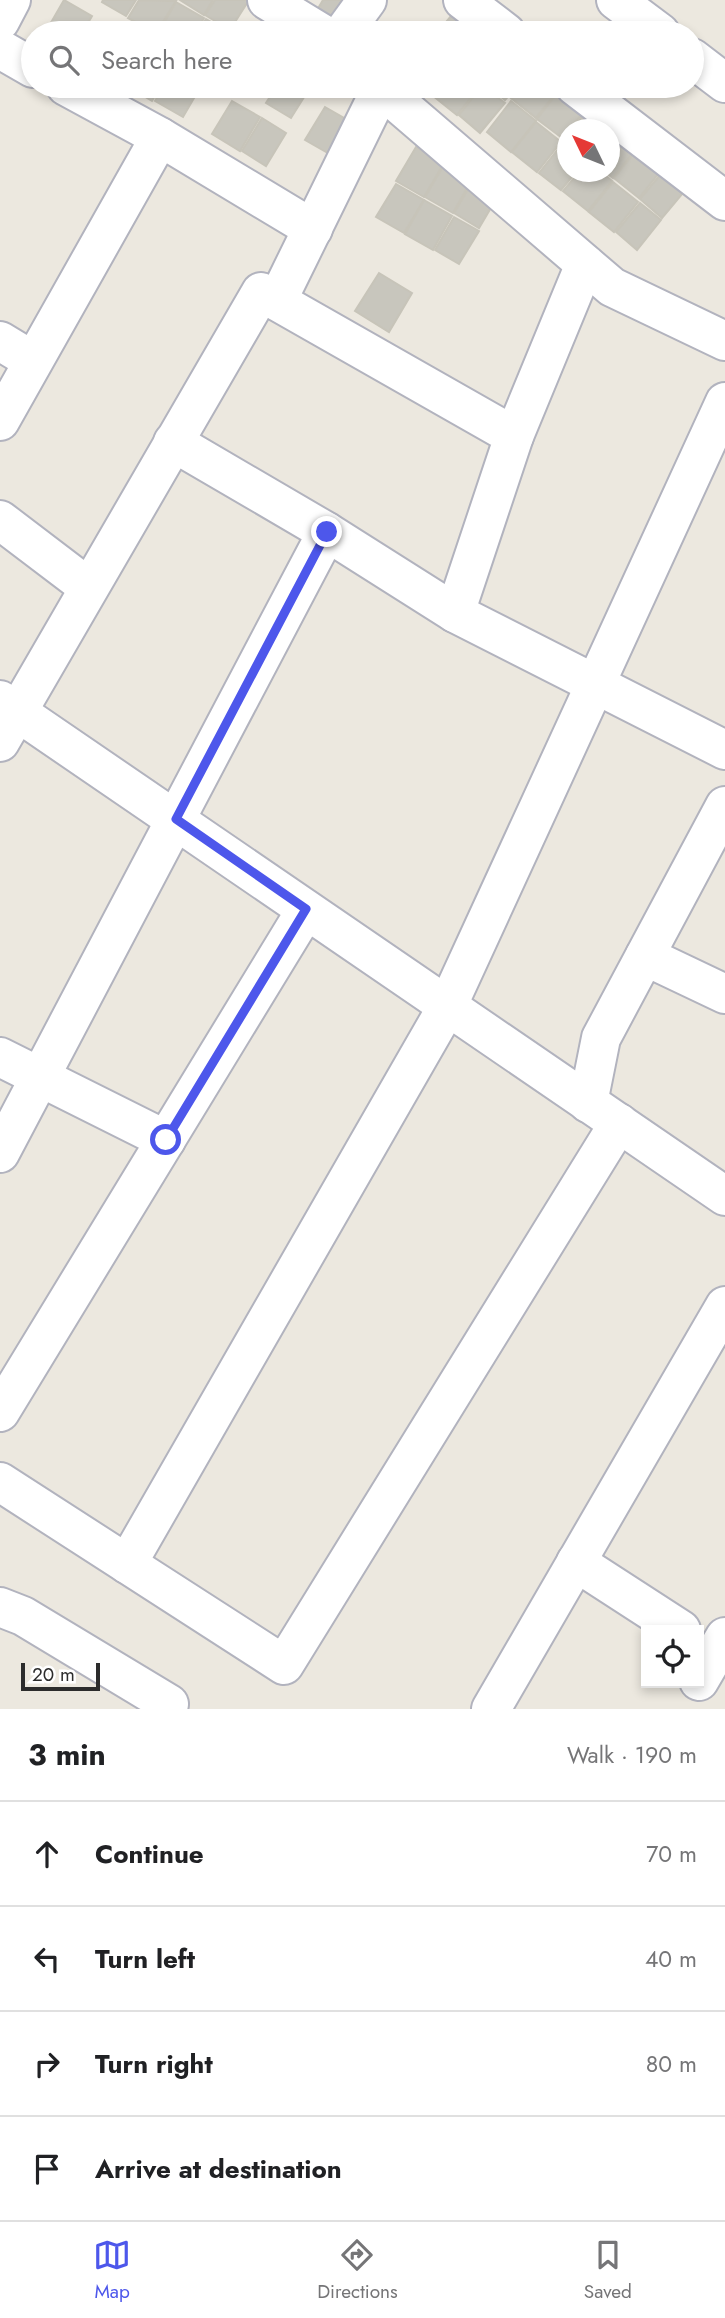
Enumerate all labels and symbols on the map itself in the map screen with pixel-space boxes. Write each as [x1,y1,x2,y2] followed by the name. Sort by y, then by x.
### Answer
[557,119,620,182] north arrow
[311,516,342,547] route end
[150,1124,181,1155] route start
[21,1660,100,1692] scale bar

